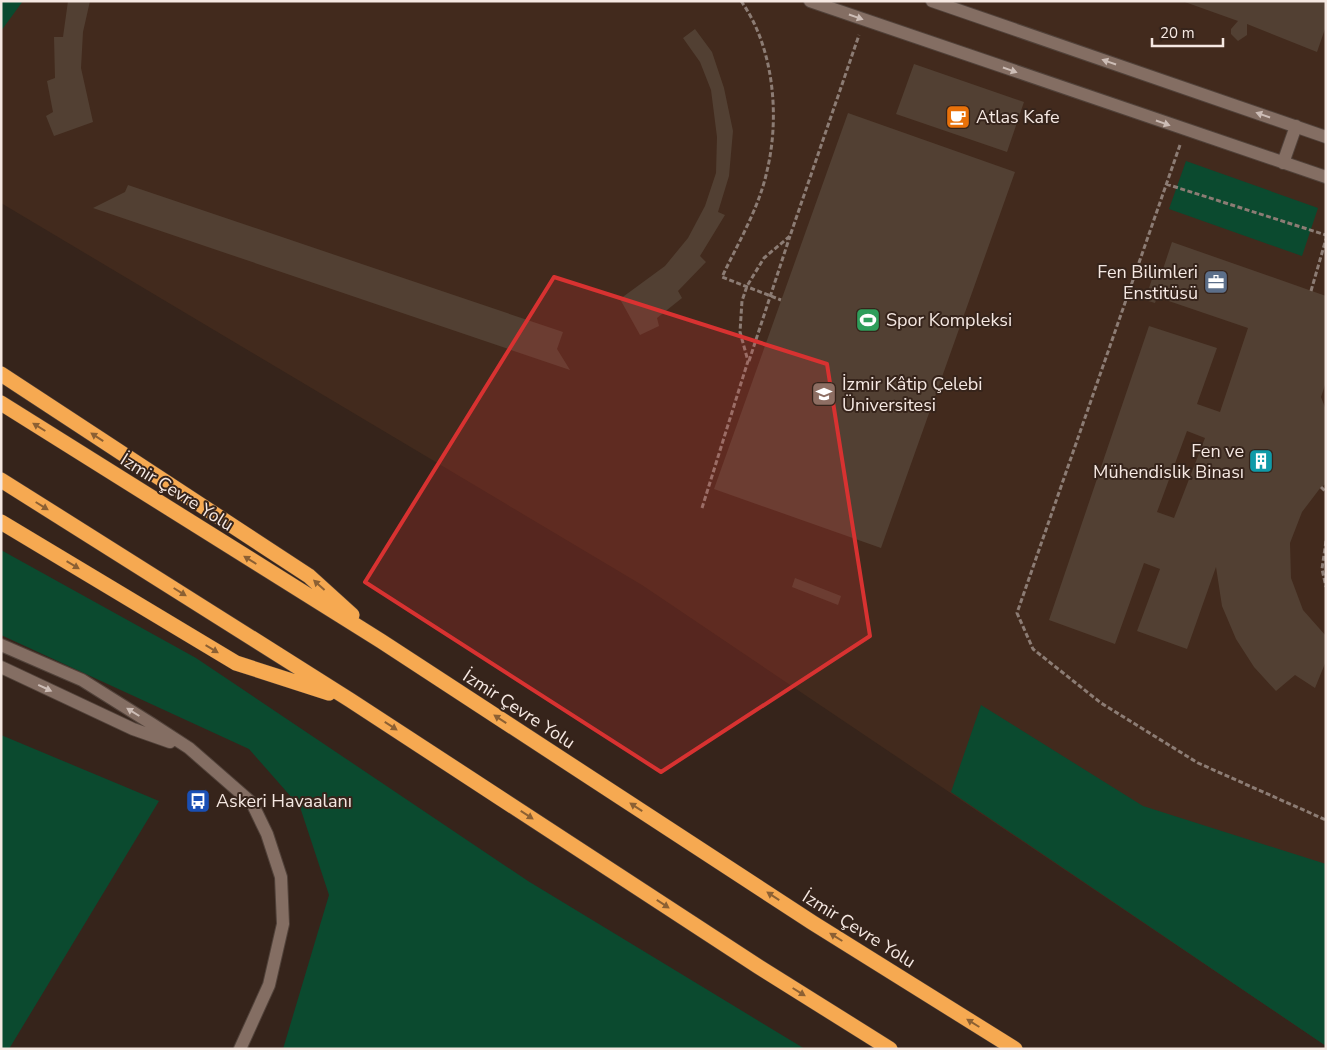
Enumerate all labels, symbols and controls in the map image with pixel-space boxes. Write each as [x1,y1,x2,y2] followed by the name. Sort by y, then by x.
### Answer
[849,13,864,21] one-way arrow
[1152,15,1223,47] scale bar
[1160,23,1195,43] text: 20 m
[1102,58,1117,66] one-way arrow
[1002,67,1017,74] one-way arrow
[945,104,971,130] cafe icon: Atlas Kafe
[976,105,1059,129] place label: Atlas Kafe
[1255,111,1270,119] one-way arrow
[1156,119,1171,127] one-way arrow
[1097,260,1198,305] place label: Fen Bilimleri Enstitüsü
[1203,269,1229,295] office icon: Fen Bilimleri Enstitüsü
[855,307,881,333] sports icon: Spor Kompleksi
[886,308,1012,332] place label: Spor Kompleksi
[842,372,983,417] place label: İzmir Kâtip Çelebi Üniversitesi
[811,381,837,407] school or university icon: İzmir Kâtip Çelebi Üniversitesi
[32,422,46,431] one-way arrow
[90,432,103,441] one-way arrow
[1093,439,1244,484] place label: Fen ve Mühendislik Binası
[116,448,238,536] street label: İzmir Çevre Yolu
[1248,448,1274,474] building icon: Fen ve Mühendislik Binası
[36,501,49,510] one-way arrow
[244,556,257,565] one-way arrow
[67,560,80,569] one-way arrow
[313,579,325,591] one-way arrow
[173,588,186,597] one-way arrow
[206,644,219,653] one-way arrow
[458,664,580,754] street label: İzmir Çevre Yolu
[38,684,52,692] one-way arrow
[126,708,140,717] one-way arrow
[494,714,507,724] one-way arrow
[384,721,397,731] one-way arrow
[185,788,211,814] bus stop icon: Askeri Havaalanı
[216,789,352,813] place label: Askeri Havaalanı
[630,803,643,812] one-way arrow
[520,810,533,820] one-way arrow
[798,885,920,973] street label: İzmir Çevre Yolu
[766,891,779,901] one-way arrow
[656,899,669,909] one-way arrow
[829,932,842,941] one-way arrow
[793,988,806,997] one-way arrow
[967,1018,980,1028] one-way arrow

